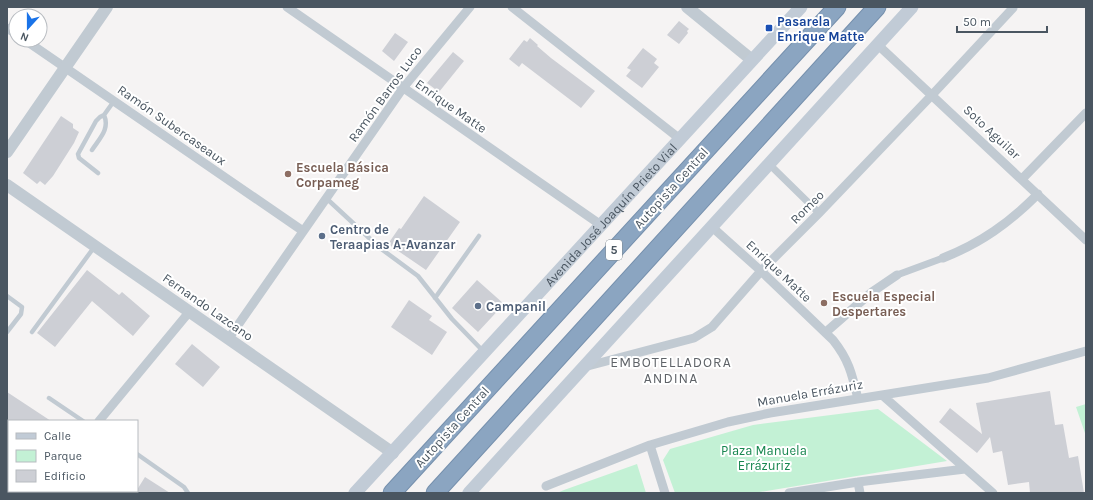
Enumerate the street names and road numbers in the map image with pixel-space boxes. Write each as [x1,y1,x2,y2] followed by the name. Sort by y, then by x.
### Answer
[345,43,425,145] street label: Ramón Barros Luco
[412,76,490,137] street label: Enrique Matte
[115,82,229,168] street label: Ramón Subercaseaux
[961,102,1024,162] street label: Soto Aguilar
[541,140,680,289] street label: Avenida José Joaquín Prieto Vial
[631,144,711,232] street label: Autopista Central
[787,187,827,227] street label: Romeo
[743,237,815,306] street label: Enrique Matte
[606,240,622,260] road number: 5
[160,270,256,344] street label: Fernando Lazcano
[756,376,864,410] street label: Manuela Errázuriz
[412,383,492,471] street label: Autopista Central

